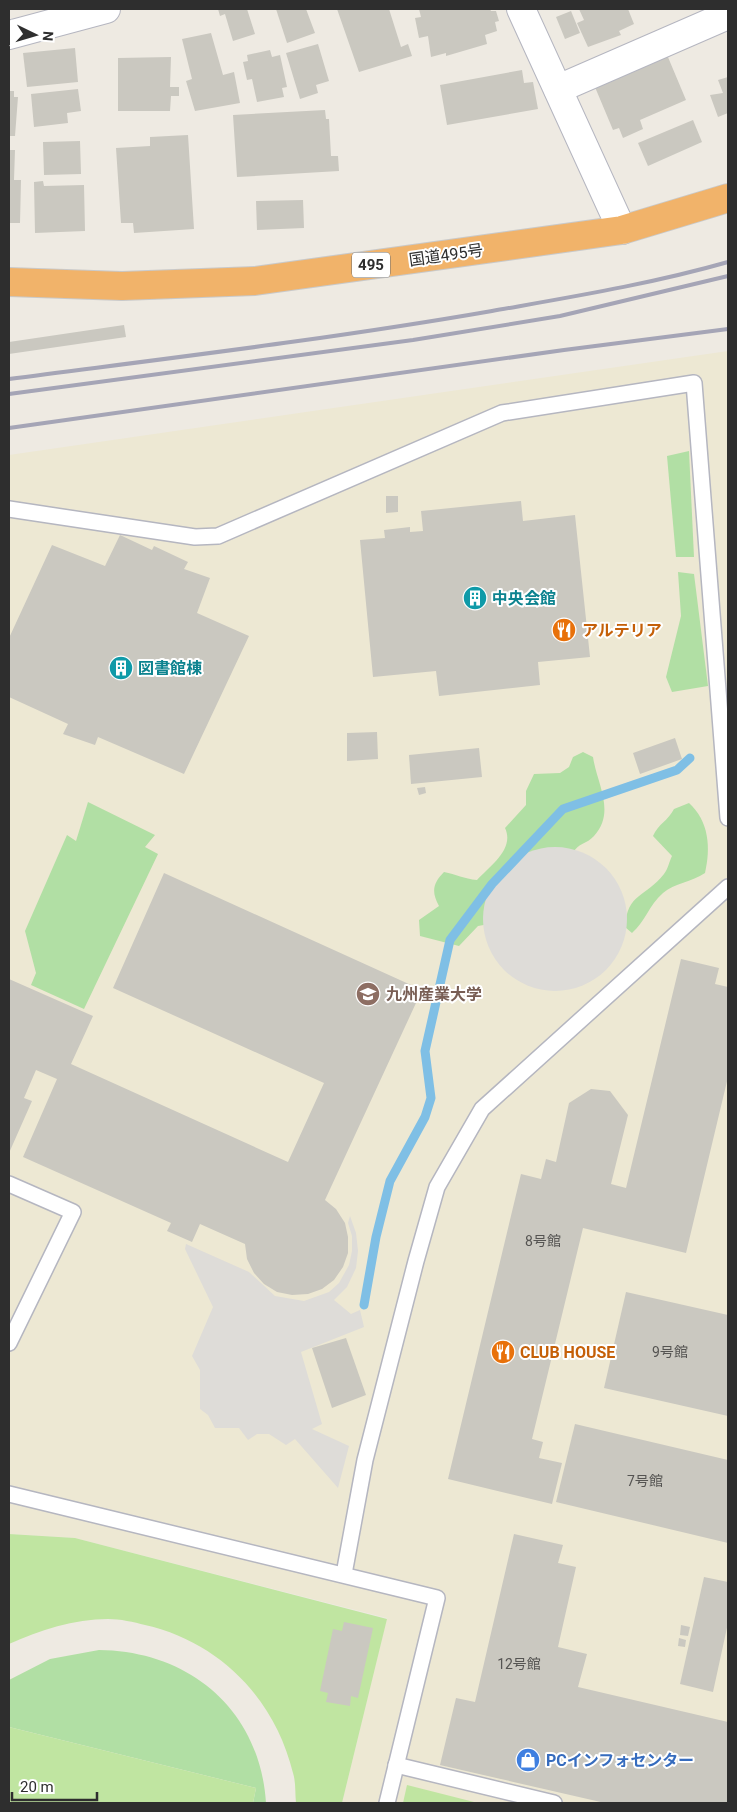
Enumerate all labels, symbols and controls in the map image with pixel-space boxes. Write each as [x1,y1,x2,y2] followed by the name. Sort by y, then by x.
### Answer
[10,10,60,60] north arrow
[40,31,56,42] text: N
[408,240,484,270] street label: 国道495号
[352,252,390,278] road number: 495
[462,585,488,611] building icon: 中央会館
[492,589,556,608] place label: 中央会館
[551,617,577,643] restaurant icon: アルテリア
[582,621,662,640] place label: アルテリア
[108,655,134,681] building icon: 図書館棟
[138,659,202,678] place label: 図書館棟
[355,981,381,1007] school or university icon: 九州産業大学
[386,985,482,1004] place label: 九州産業大学
[525,1233,561,1249] house number: 8号館
[490,1339,516,1365] restaurant icon: CLUB HOUSE
[520,1343,615,1362] place label: CLUB HOUSE
[652,1344,688,1360] house number: 9号館
[627,1473,663,1489] house number: 7号館
[497,1656,541,1672] house number: 12号館
[515,1747,541,1773] shop icon: PCインフォセンター
[546,1751,694,1770] place label: PCインフォセンター
[12,1770,98,1802] scale bar
[20,1778,54,1796] text: 20 m

